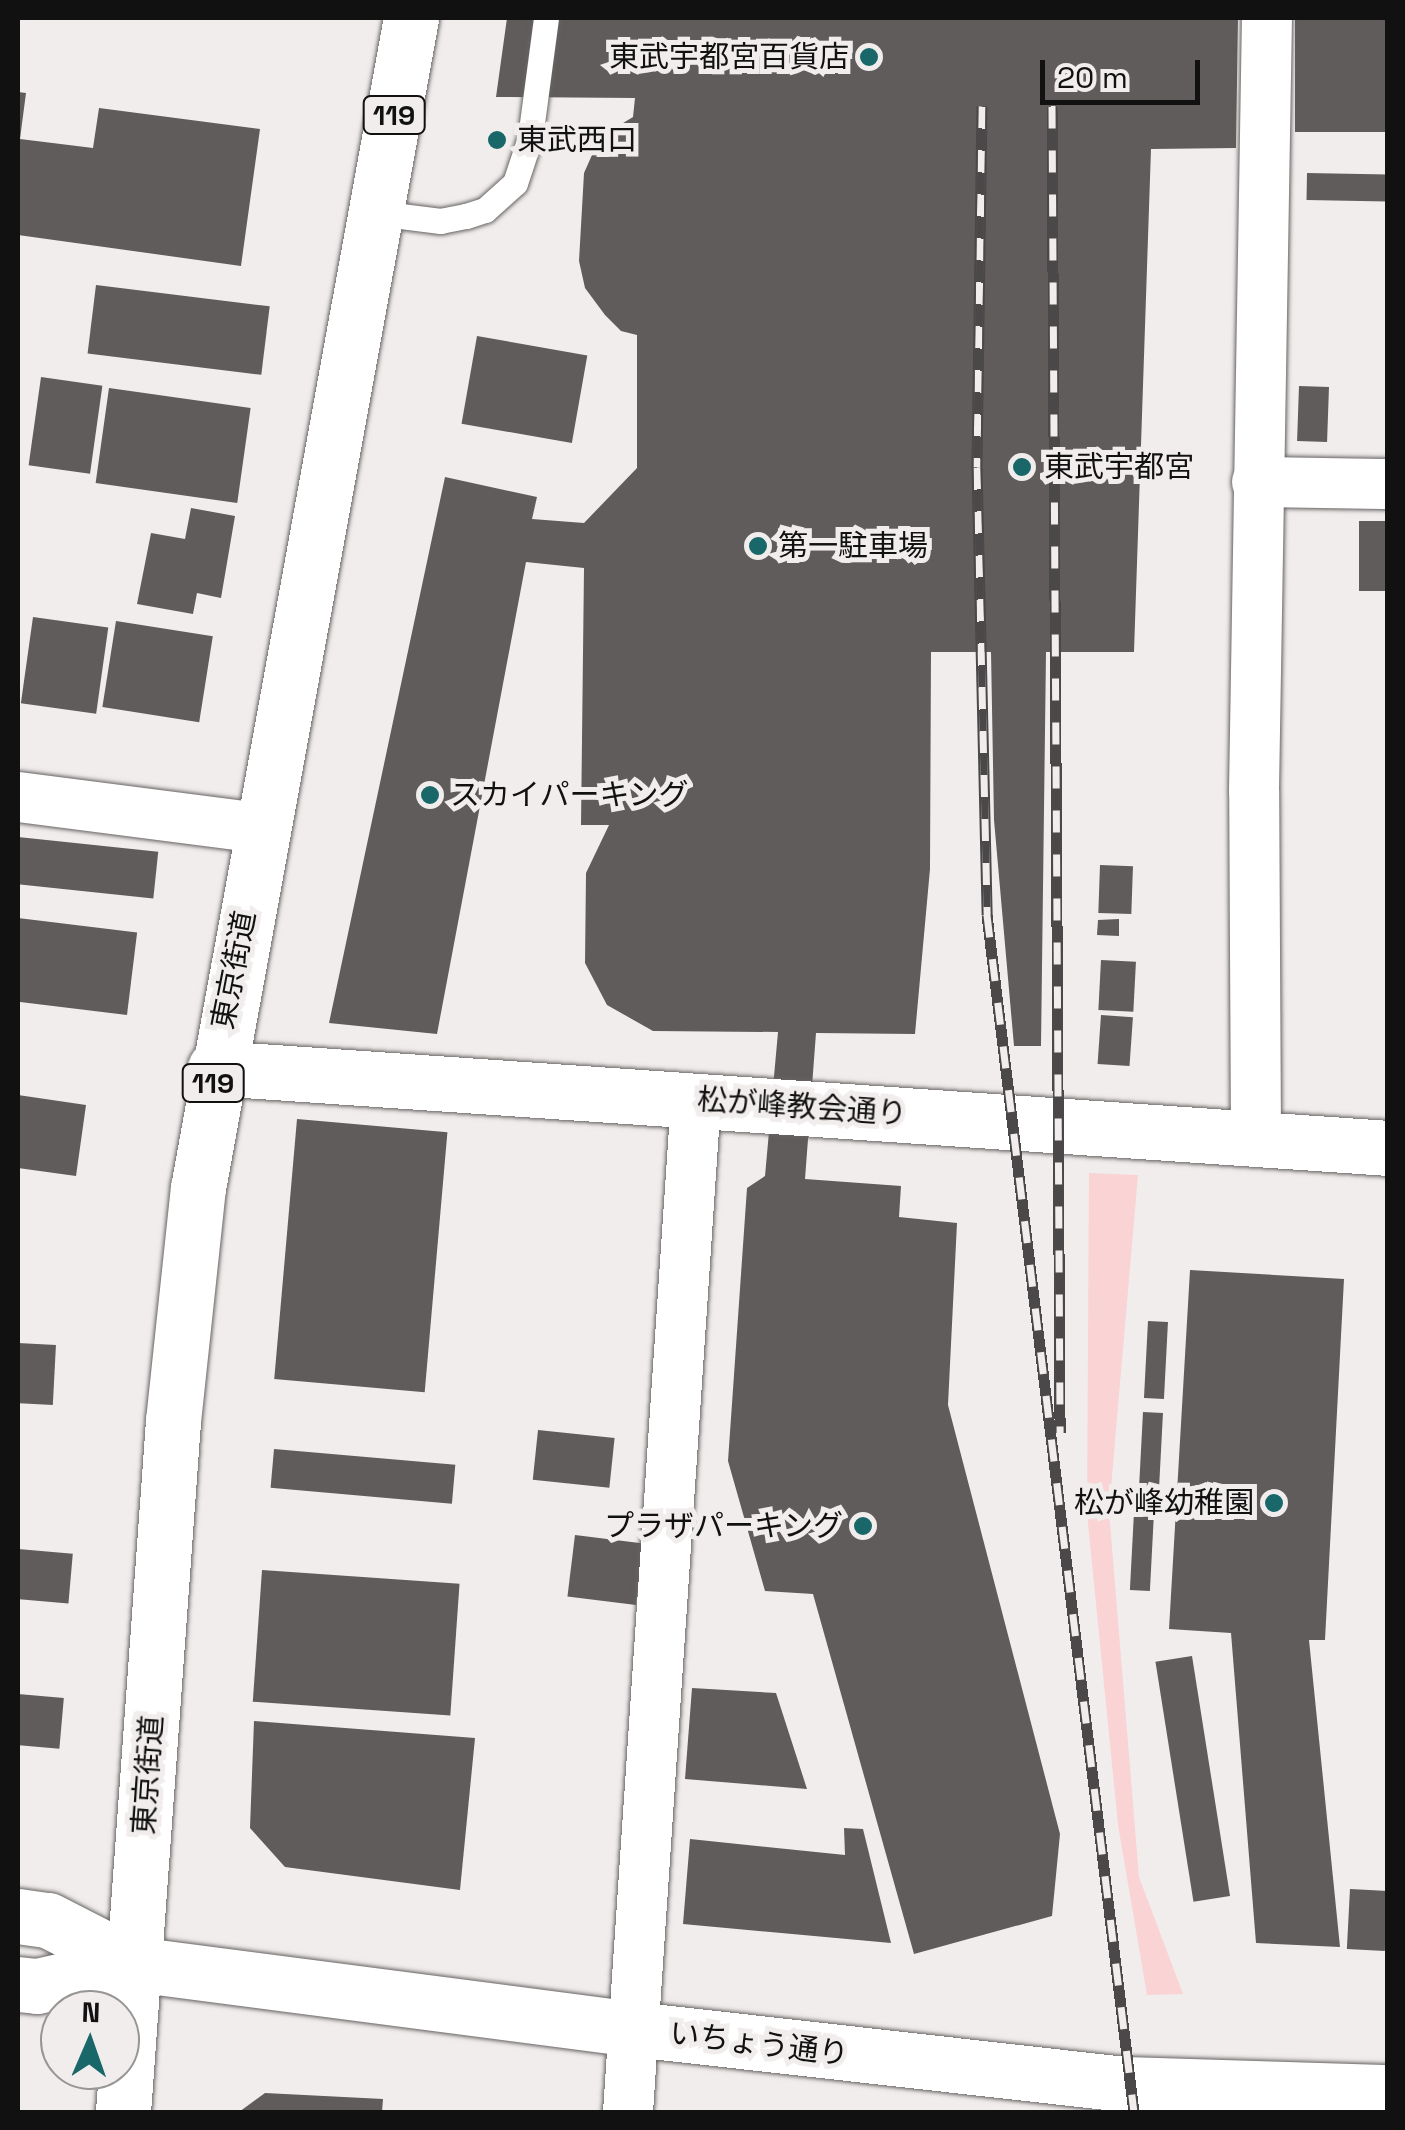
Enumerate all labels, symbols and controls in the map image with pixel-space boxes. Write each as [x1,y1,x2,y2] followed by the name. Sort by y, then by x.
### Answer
[609,39,849,75] place label: 東武宇都宮百貨店
[1045,40,1205,102] scale bar
[858,46,880,68] marker: 東武宇都宮百貨店
[1057,58,1128,97] text: 20 m
[362,92,426,138] road number: 119
[517,122,637,158] place label: 東武西口
[486,129,508,151] marker: 東武西口
[1044,449,1194,485] place label: 東武宇都宮
[1009,454,1035,480] marker: 東武宇都宮
[778,528,928,564] place label: 第一駐車場
[747,535,769,557] marker: 第一駐車場
[450,777,690,813] place label: スカイパーキング
[419,784,441,806] marker: スカイパーキング
[205,908,263,1032] street label: 東京街道
[180,1060,246,1106] road number: 119
[696,1082,908,1132] street label: 松が峰教会通り
[1074,1485,1254,1521] place label: 松が峰幼稚園
[1263,1492,1285,1514] marker: 松が峰幼稚園
[603,1508,843,1544] place label: プラザパーキング
[852,1515,874,1537] marker: プラザパーキング
[126,1714,170,1836] street label: 東京街道
[40,1990,140,2090] north arrow
[81,1994,101,2030] text: N
[667,2015,851,2073] street label: いちょう通り

